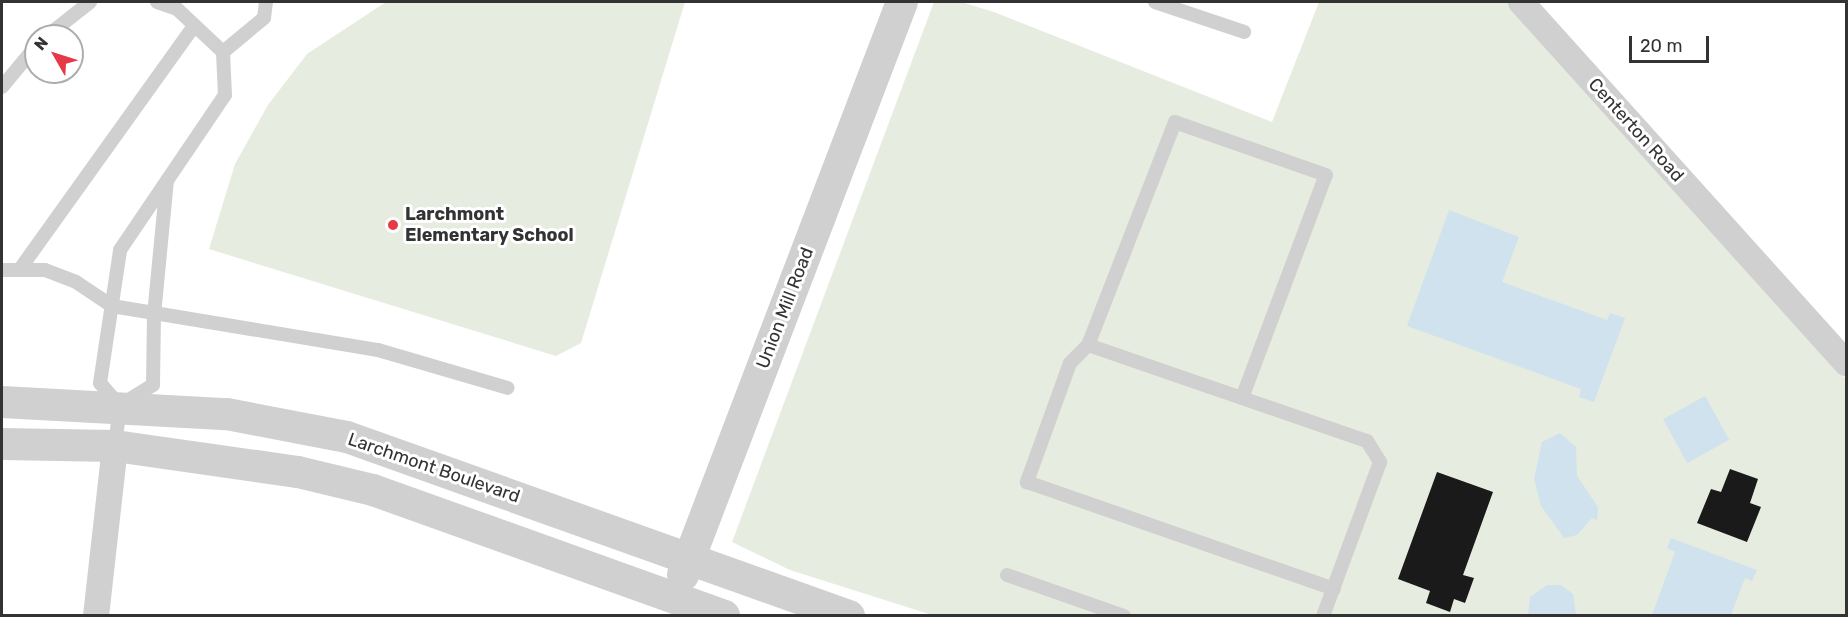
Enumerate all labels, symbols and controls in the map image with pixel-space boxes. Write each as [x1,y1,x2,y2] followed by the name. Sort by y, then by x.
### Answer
[24,24,84,84] north arrow
[1632,24,1712,62] scale bar
[30,33,52,54] text: N
[1640,35,1682,57] text: 20 m
[1584,74,1688,186] street label: Centerton Road
[405,204,574,246] place label: Larchmont Elementary School
[386,218,400,232] marker: Larchmont Elementary School
[752,244,818,372] street label: Union Mill Road
[345,428,523,508] street label: Larchmont Boulevard

